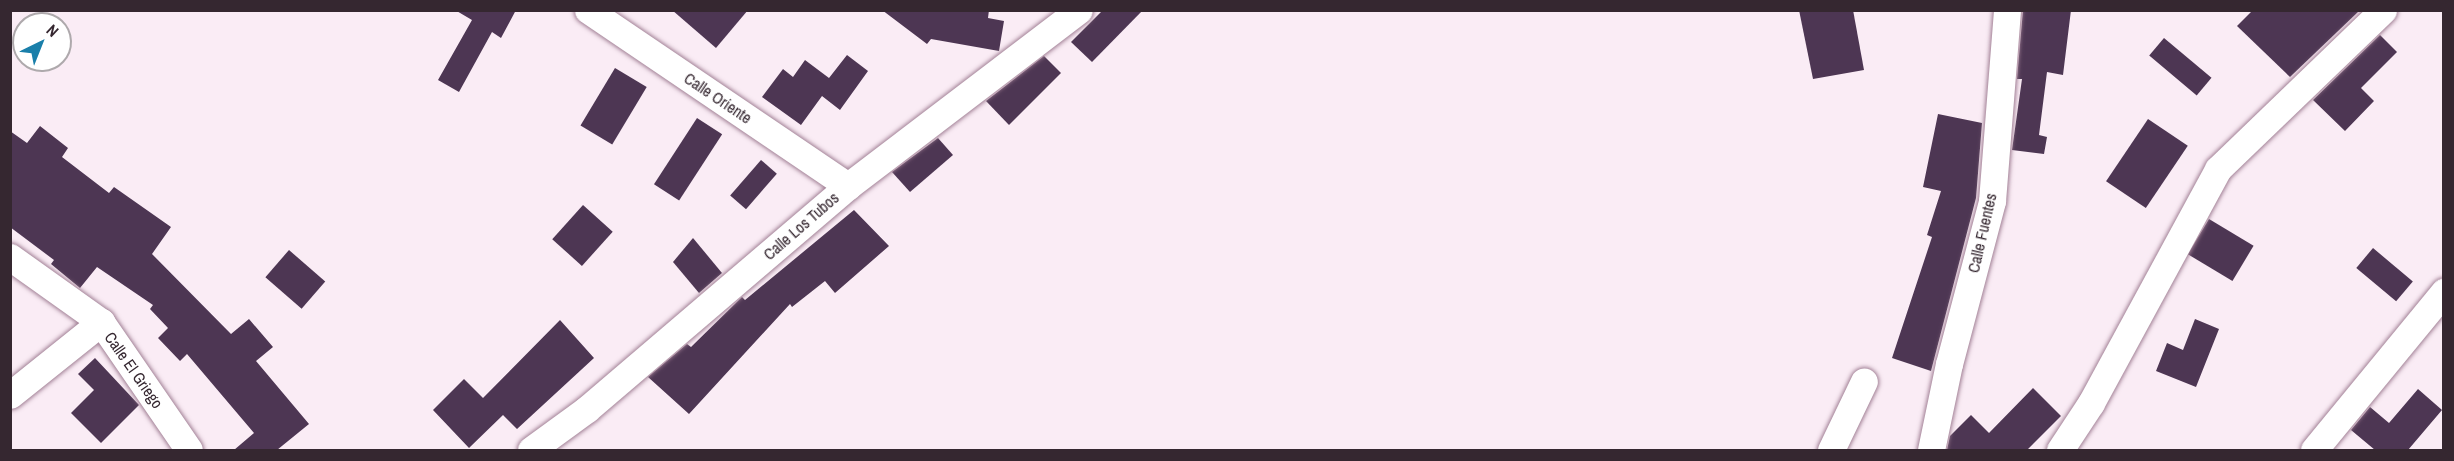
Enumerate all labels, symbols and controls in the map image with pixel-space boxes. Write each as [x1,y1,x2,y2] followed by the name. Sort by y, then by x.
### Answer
[12,12,72,72] north arrow
[42,19,64,42] text: N
[681,68,755,128] street label: Calle Oriente
[759,188,843,264] street label: Calle Los Tubos
[1964,191,2000,275] street label: Calle Fuentes
[101,328,167,412] street label: Calle El Griego

